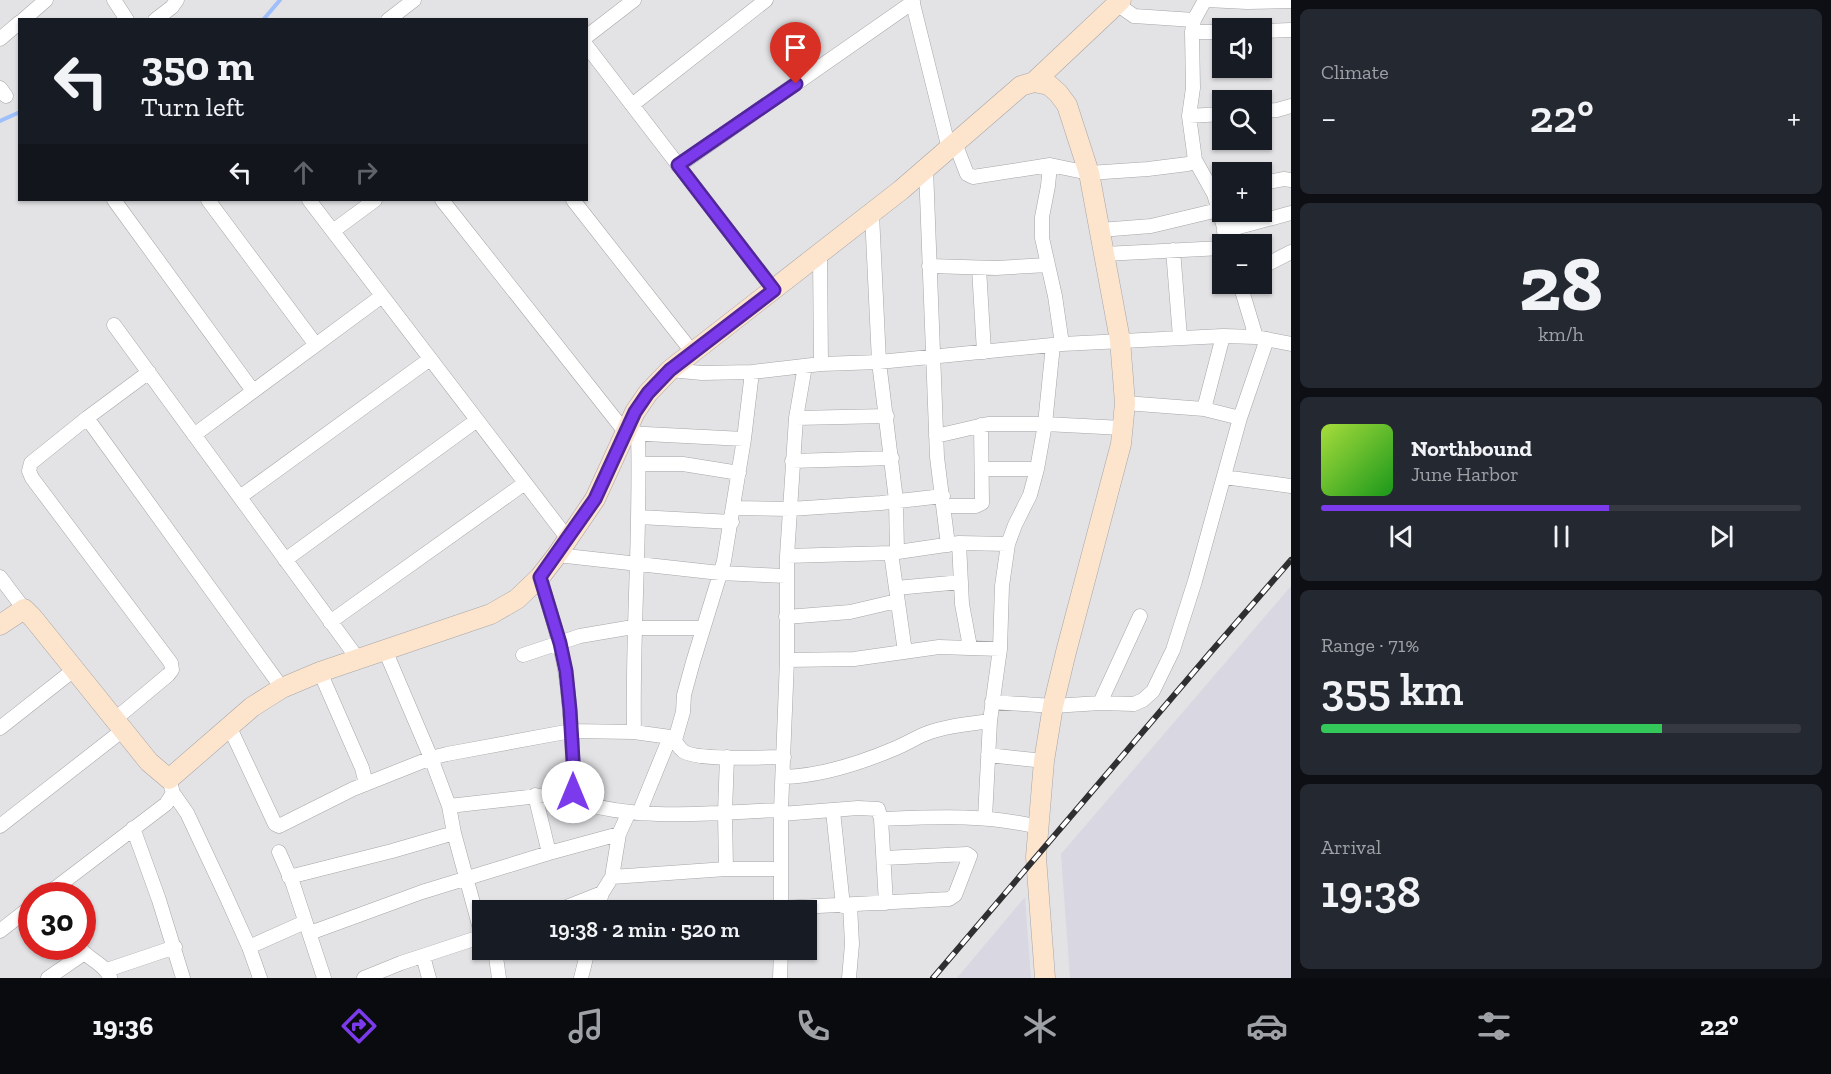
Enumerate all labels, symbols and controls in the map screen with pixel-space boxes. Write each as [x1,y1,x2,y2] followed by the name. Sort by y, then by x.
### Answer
[1212,18,1272,294] map controls
[1212,18,1272,78] button: sound
[770,22,821,84] pin
[779,31,812,64] icon: arrive
[141,40,254,91] text: 350 m
[42,42,120,120] icon: left
[1321,60,1389,84] text: Climate
[1212,90,1272,150] button: search
[1530,90,1594,144] text: 22°
[141,91,244,123] text: Turn left
[1321,98,1336,137] text: −
[1787,98,1801,137] text: +
[224,156,257,189] icon: left
[287,156,320,189] icon: ahead
[350,156,383,189] icon: right
[1212,162,1272,222] button: +
[1212,234,1272,294] button: −
[1519,236,1603,330] text: 28
[1538,322,1584,346] text: km/h
[1411,435,1532,462] text: Northbound
[1411,462,1519,486] text: June Harbor
[1385,520,1418,553] icon: previous
[1545,520,1578,553] icon: pause
[1705,520,1738,553] icon: next
[1321,633,1419,657] text: Range · 71%
[1321,663,1463,717] text: 355 km
[541,760,605,824] position arrow
[1321,835,1381,859] text: Arrival
[1321,865,1421,919] text: 19:38
[18,882,96,960] speed limit sign: 30
[549,916,740,943] text: 19:38 · 2 min · 520 m
[338,1005,380,1047] icon: directions
[565,1005,607,1047] icon: music
[792,1005,834,1047] icon: phone
[1019,1005,1061,1047] icon: climate
[1246,1005,1288,1047] icon: car
[1473,1005,1515,1047] icon: filters
[92,1010,153,1042] text: 19:36
[1700,1010,1739,1042] text: 22°

